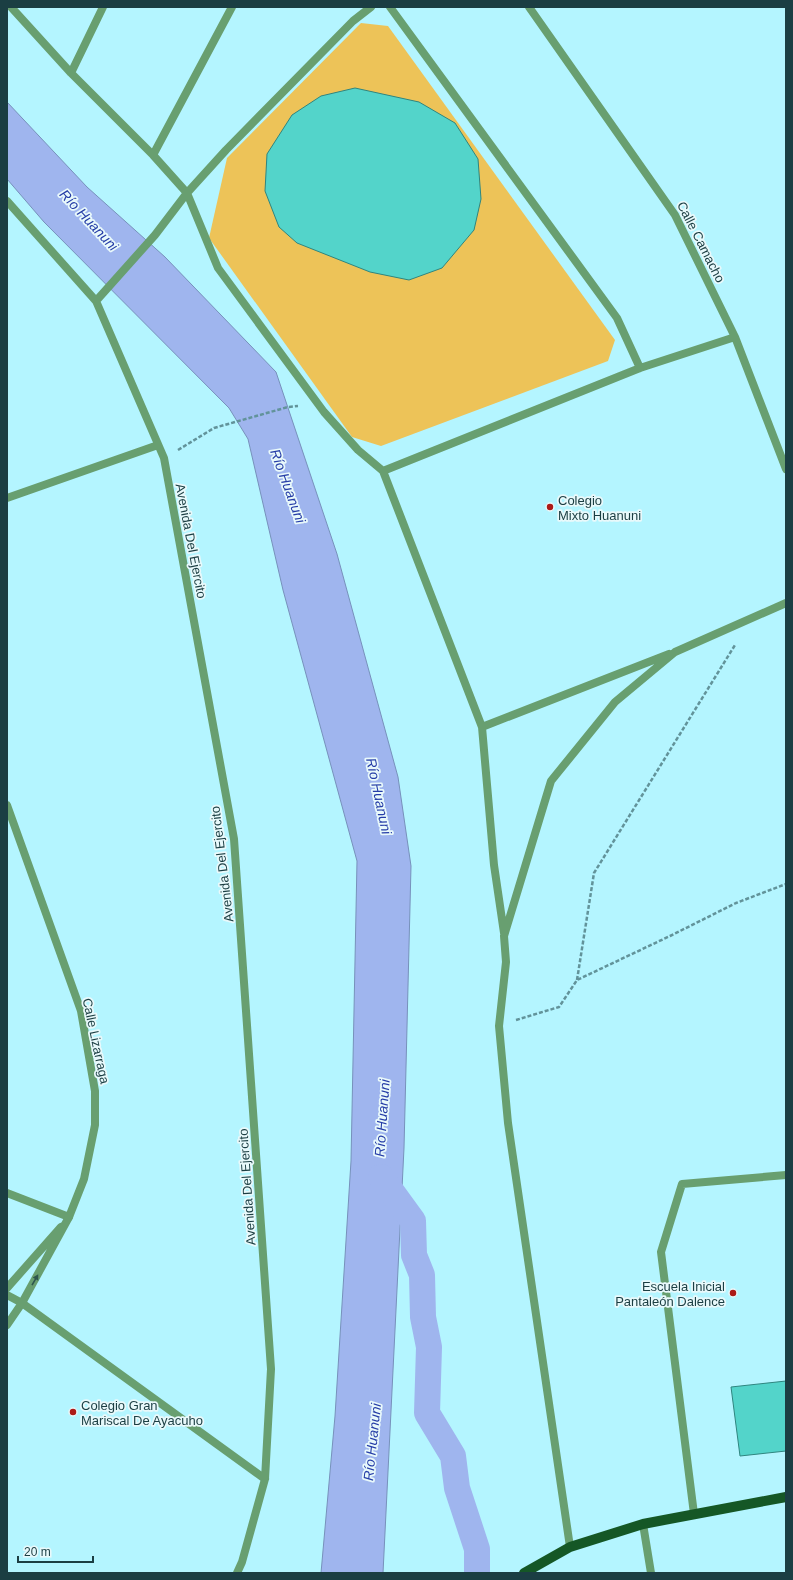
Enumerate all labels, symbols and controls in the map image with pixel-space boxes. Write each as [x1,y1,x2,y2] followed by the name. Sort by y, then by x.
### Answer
[57,186,122,255] water label: Río Huanuni
[674,199,728,285] street label: Calle Camacho
[267,447,309,526] water label: Río Huanuni
[172,482,210,600] street label: Avenida Del Ejercito
[558,493,641,523] place label: Colegio Mixto Huanuni
[545,502,555,512] marker: Colegio Mixto Huanuni
[363,756,395,837] water label: Río Huanuni
[207,805,237,923] street label: Avenida Del Ejercito
[80,997,113,1086] street label: Calle Lizarraga
[371,1078,393,1157] water label: Río Huanuni
[235,1128,259,1246] street label: Avenida Del Ejercito
[32,1274,39,1286] one-way arrow
[615,1279,725,1309] place label: Escuela Inicial Pantaleón Dalence
[728,1288,738,1298] marker: Escuela Inicial Pantaleón Dalence
[81,1398,203,1428] place label: Colegio Gran Mariscal De Ayacuho
[360,1402,384,1482] water label: Río Huanuni
[68,1407,78,1417] marker: Colegio Gran Mariscal De Ayacuho
[18,1538,93,1564] scale bar
[24,1545,51,1559] text: 20 m

